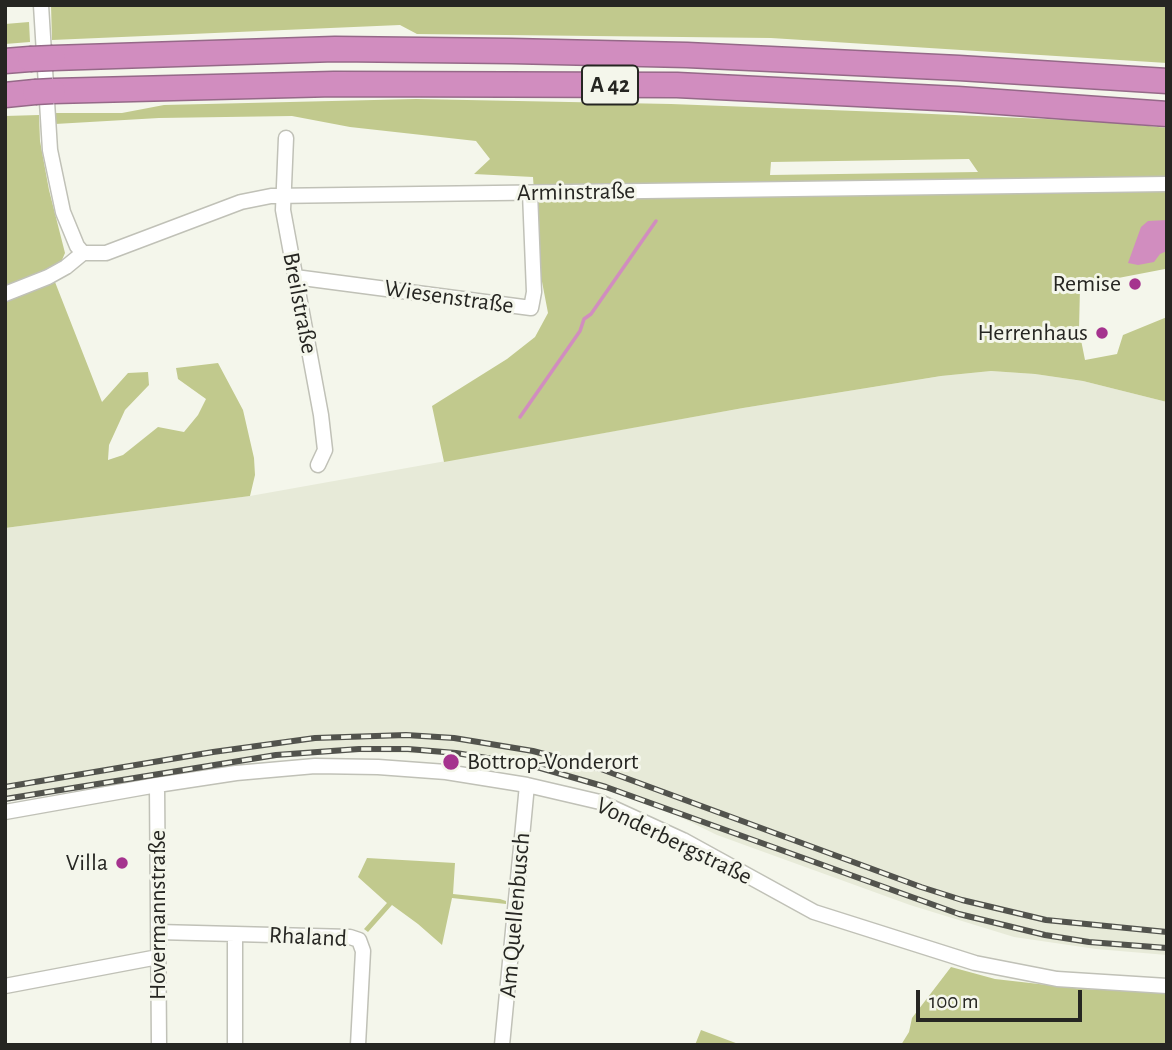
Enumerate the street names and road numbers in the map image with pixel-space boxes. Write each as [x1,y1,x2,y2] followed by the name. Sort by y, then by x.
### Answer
[582,66,638,104] road number: A 42
[517,177,635,207] street label: Arminstraße
[276,250,324,356] street label: Breilstraße
[383,274,515,320] street label: Wiesenstraße
[591,791,757,891] street label: Vonderbergstraße
[144,830,172,1000] street label: Hovermannstraße
[493,831,537,999] street label: Am Quellenbusch
[268,921,348,953] street label: Rhaland

